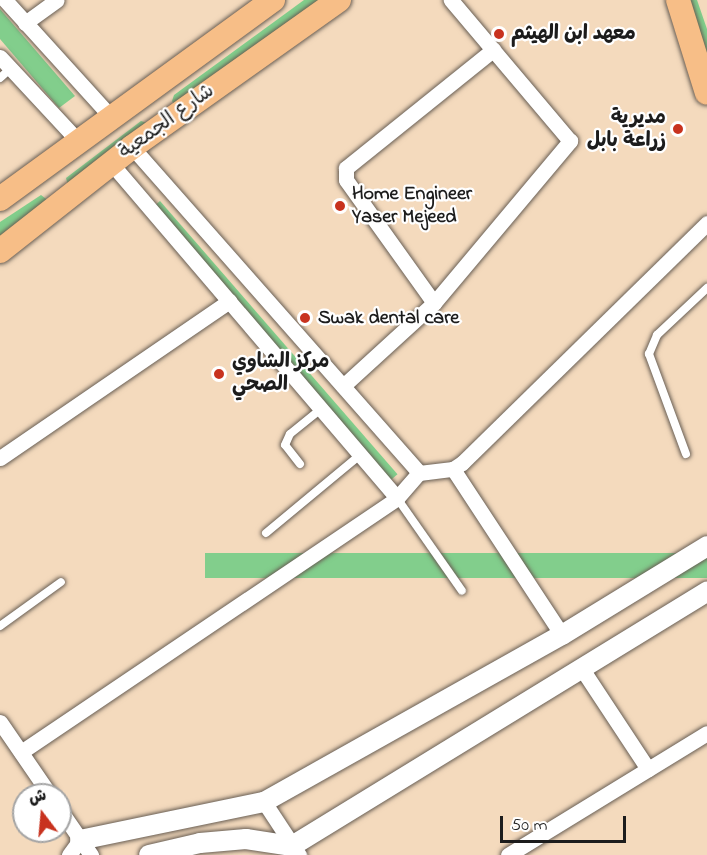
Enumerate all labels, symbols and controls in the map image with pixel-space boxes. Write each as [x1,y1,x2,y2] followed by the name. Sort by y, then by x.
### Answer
[511,22,636,46] place label: معهد ابن الهيثم
[492,27,506,41] marker: معهد ابن الهيثم
[115,79,219,165] street label: شارع الجمعية
[587,106,666,153] place label: مديرية زراعة بابل
[671,122,685,136] marker: مديرية زراعة بابل
[352,183,472,230] place label: Home Engineer Yaser Mejeed
[333,199,347,213] marker: Home Engineer Yaser Mejeed
[318,306,459,330] place label: Swak dental care
[296,309,314,327] marker: Swak dental care
[232,350,329,397] place label: مركز الشاوي الصحي
[210,365,228,383] marker: مركز الشاوي الصحي
[12,783,72,843] north arrow
[26,784,49,812] text: ش
[503,804,629,842] scale bar
[511,813,548,839] text: 50 m

